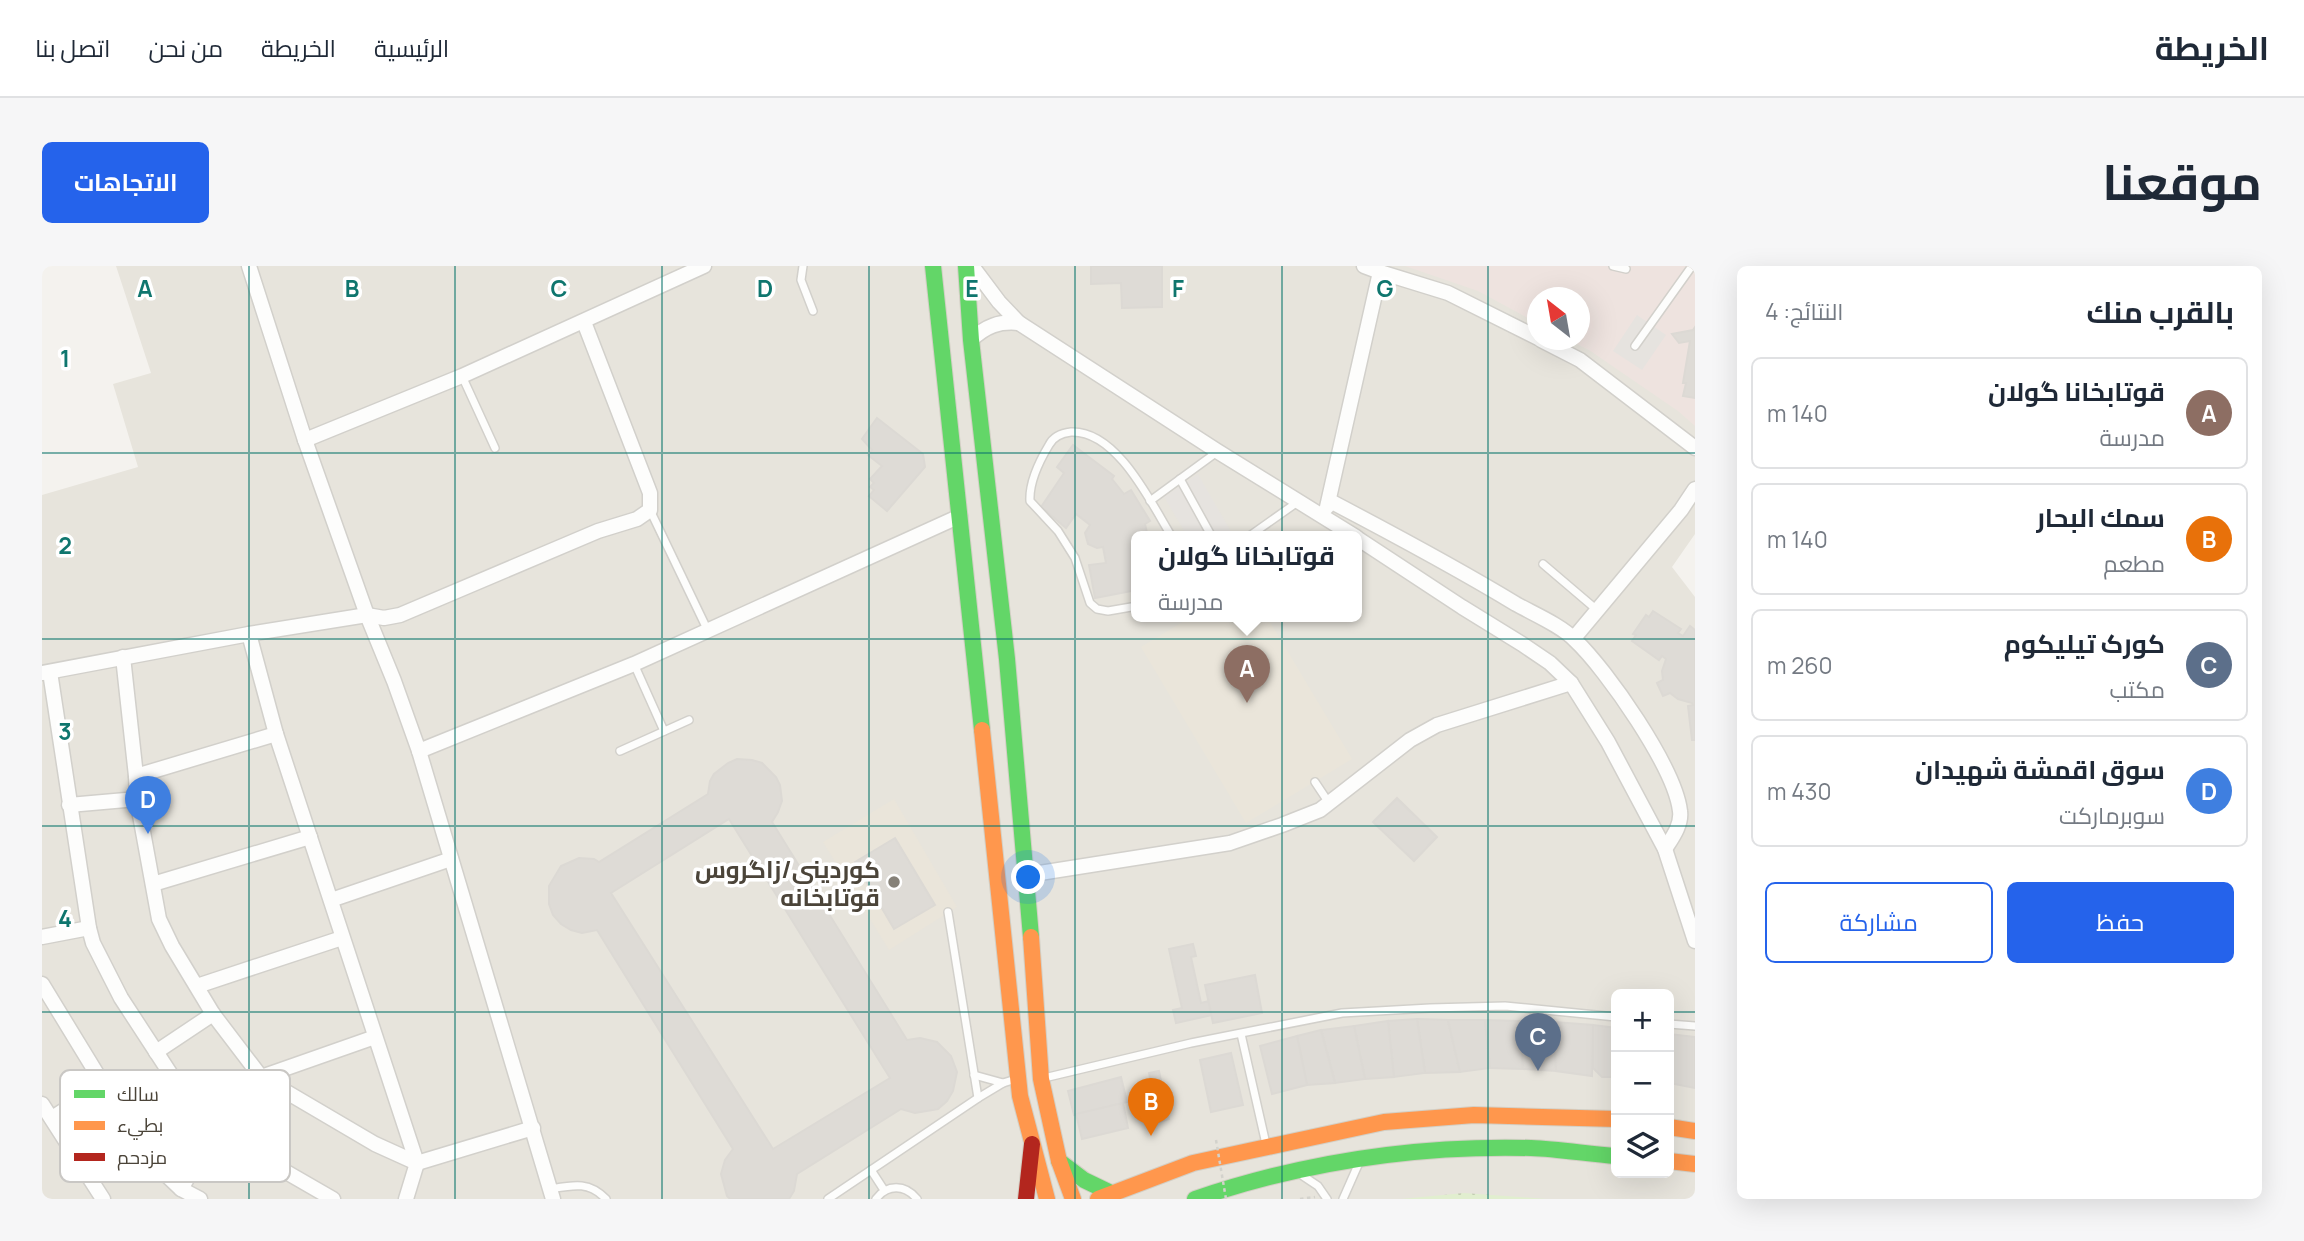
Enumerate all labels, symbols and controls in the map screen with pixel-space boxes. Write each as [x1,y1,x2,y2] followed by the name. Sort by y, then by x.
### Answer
[2155,25,2269,70] text: الخريطة
[35,31,110,64] text: اتصل بنا
[148,31,223,64] text: من نحن
[261,31,336,64] text: الخريطة
[374,31,449,64] text: الرئيسية
[42,142,209,223] button: الاتجاهات
[2102,148,2262,215] text: موقعنا
[137,272,153,304] text: A
[345,272,359,304] text: B
[551,272,568,304] text: C
[757,272,773,304] text: D
[965,272,979,304] text: E
[1172,272,1184,304] text: F
[1377,272,1394,304] text: G
[1527,287,1590,350] north arrow
[2086,291,2234,332] text: بالقرب منك
[1765,295,1843,327] text: النتائج: 4
[60,342,70,374] text: 1
[1988,373,2165,409] text: قوتابخانا گولان
[1767,397,1828,429] text: 140 m
[2201,397,2217,429] text: A
[2100,421,2165,453] text: مدرسة
[2036,499,2165,535] text: سمك البحار
[1767,523,1828,555] text: 140 m
[2202,523,2216,555] text: B
[58,529,72,561] text: 2
[1131,531,1362,622] popup
[1158,537,1335,573] text: قوتابخانا گولان
[2103,547,2165,579] text: مطعم
[1158,585,1223,617] text: مدرسة
[2004,625,2165,661] text: کورک تيليكوم
[1224,645,1270,703] pin: A
[1767,649,1833,681] text: 260 m
[2201,649,2218,681] text: C
[2110,673,2165,705] text: مكتب
[58,715,72,747] text: 3
[1915,751,2165,787] text: سوق اقمشة شهيدان
[1767,775,1831,807] text: 430 m
[2201,775,2217,807] text: D
[125,776,171,834] pin: D
[2059,799,2165,831] text: سوبرماركت
[695,852,880,913] place label: كورديني/زاگروس قوتابخانه‌
[1011,860,1045,894] your location
[886,874,902,890] marker: كورديني/زاگروس قوتابخانه‌
[1765,882,1993,963] button: مشاركة
[2007,882,2234,963] button: حفظ
[58,902,72,934] text: 4
[1611,989,1674,1178] map controls
[1611,989,1674,1052] button: +
[1515,1013,1561,1071] pin: C
[1611,1052,1674,1115] button: −
[60,1070,290,1182] legend
[1128,1078,1174,1136] pin: B
[117,1081,159,1107] text: سالك
[117,1112,163,1140] text: بطيء
[1611,1115,1674,1178] button: layers
[117,1144,167,1171] text: مزدحم

